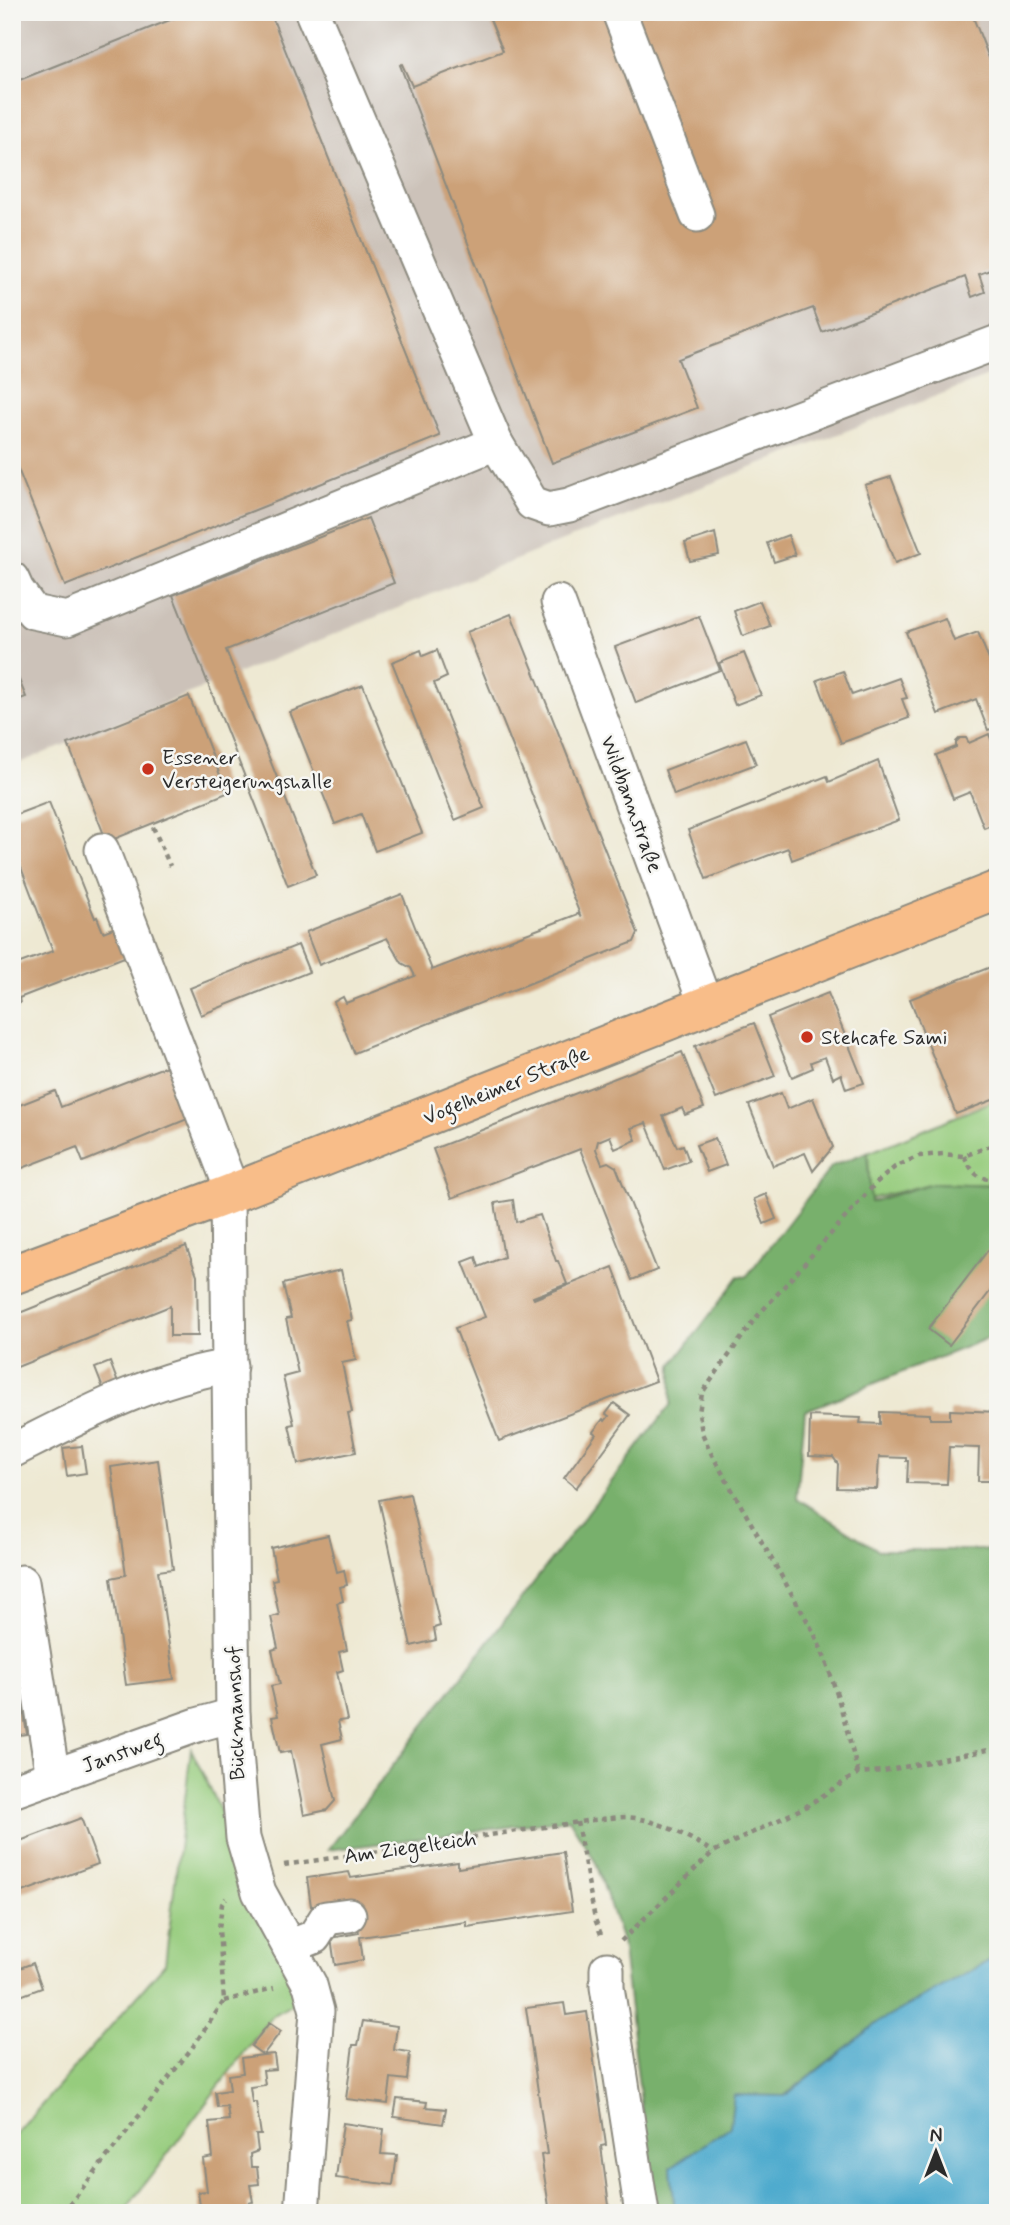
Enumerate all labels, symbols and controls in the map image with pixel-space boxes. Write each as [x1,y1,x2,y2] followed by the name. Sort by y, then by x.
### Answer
[593,732,669,877] street label: Wildbannstraße
[162,744,332,796] place label: Essener Versteigerungshalle
[140,761,156,777] marker: Essener Versteigerungshalle
[821,1024,947,1052] place label: Stehcafe Sami
[799,1029,815,1045] marker: Stehcafe Sami
[419,1040,594,1134] street label: Vogelheimer Straße
[220,1645,252,1781] street label: Bückmannshof
[78,1725,167,1782] street label: Janstweg
[342,1825,478,1872] street label: Am Ziegelteich
[902,2116,972,2186] north arrow
[930,2124,942,2149] text: N

